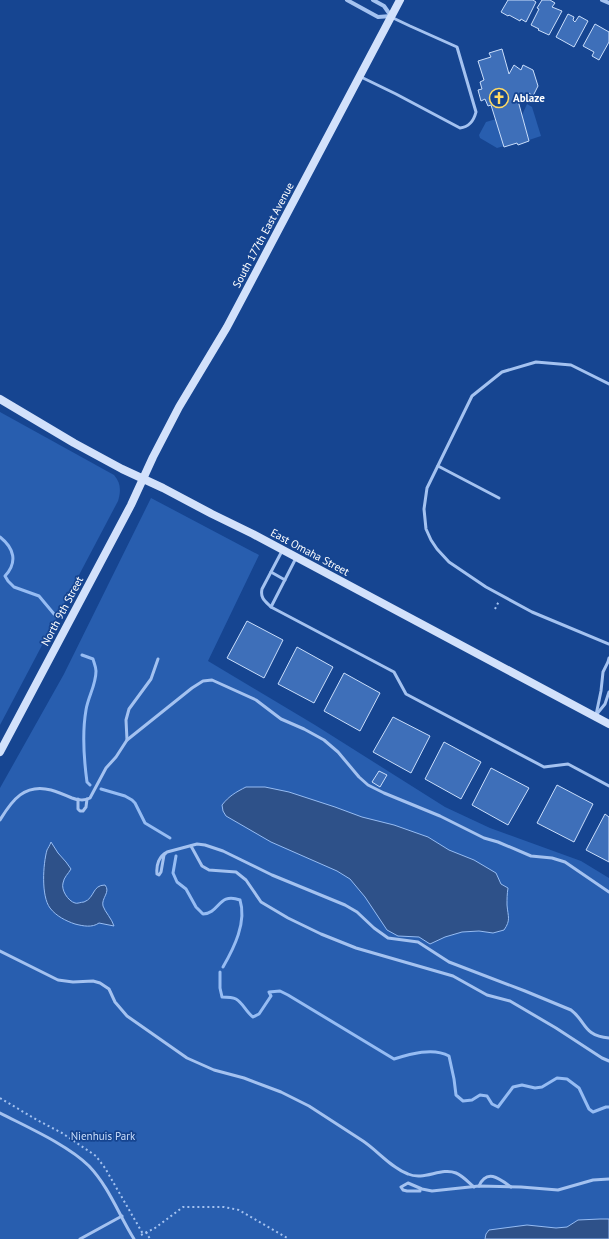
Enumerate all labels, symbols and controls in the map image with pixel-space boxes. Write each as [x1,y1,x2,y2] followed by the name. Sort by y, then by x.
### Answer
[488,87,510,109] church icon: Ablaze
[513,91,545,105] place label: Ablaze
[229,180,297,290] street label: South 177th East Avenue
[268,525,352,579] street label: East Omaha Street
[38,574,86,648] street label: North 9th Street
[71,1129,136,1143] park label: Nienhuis Park

